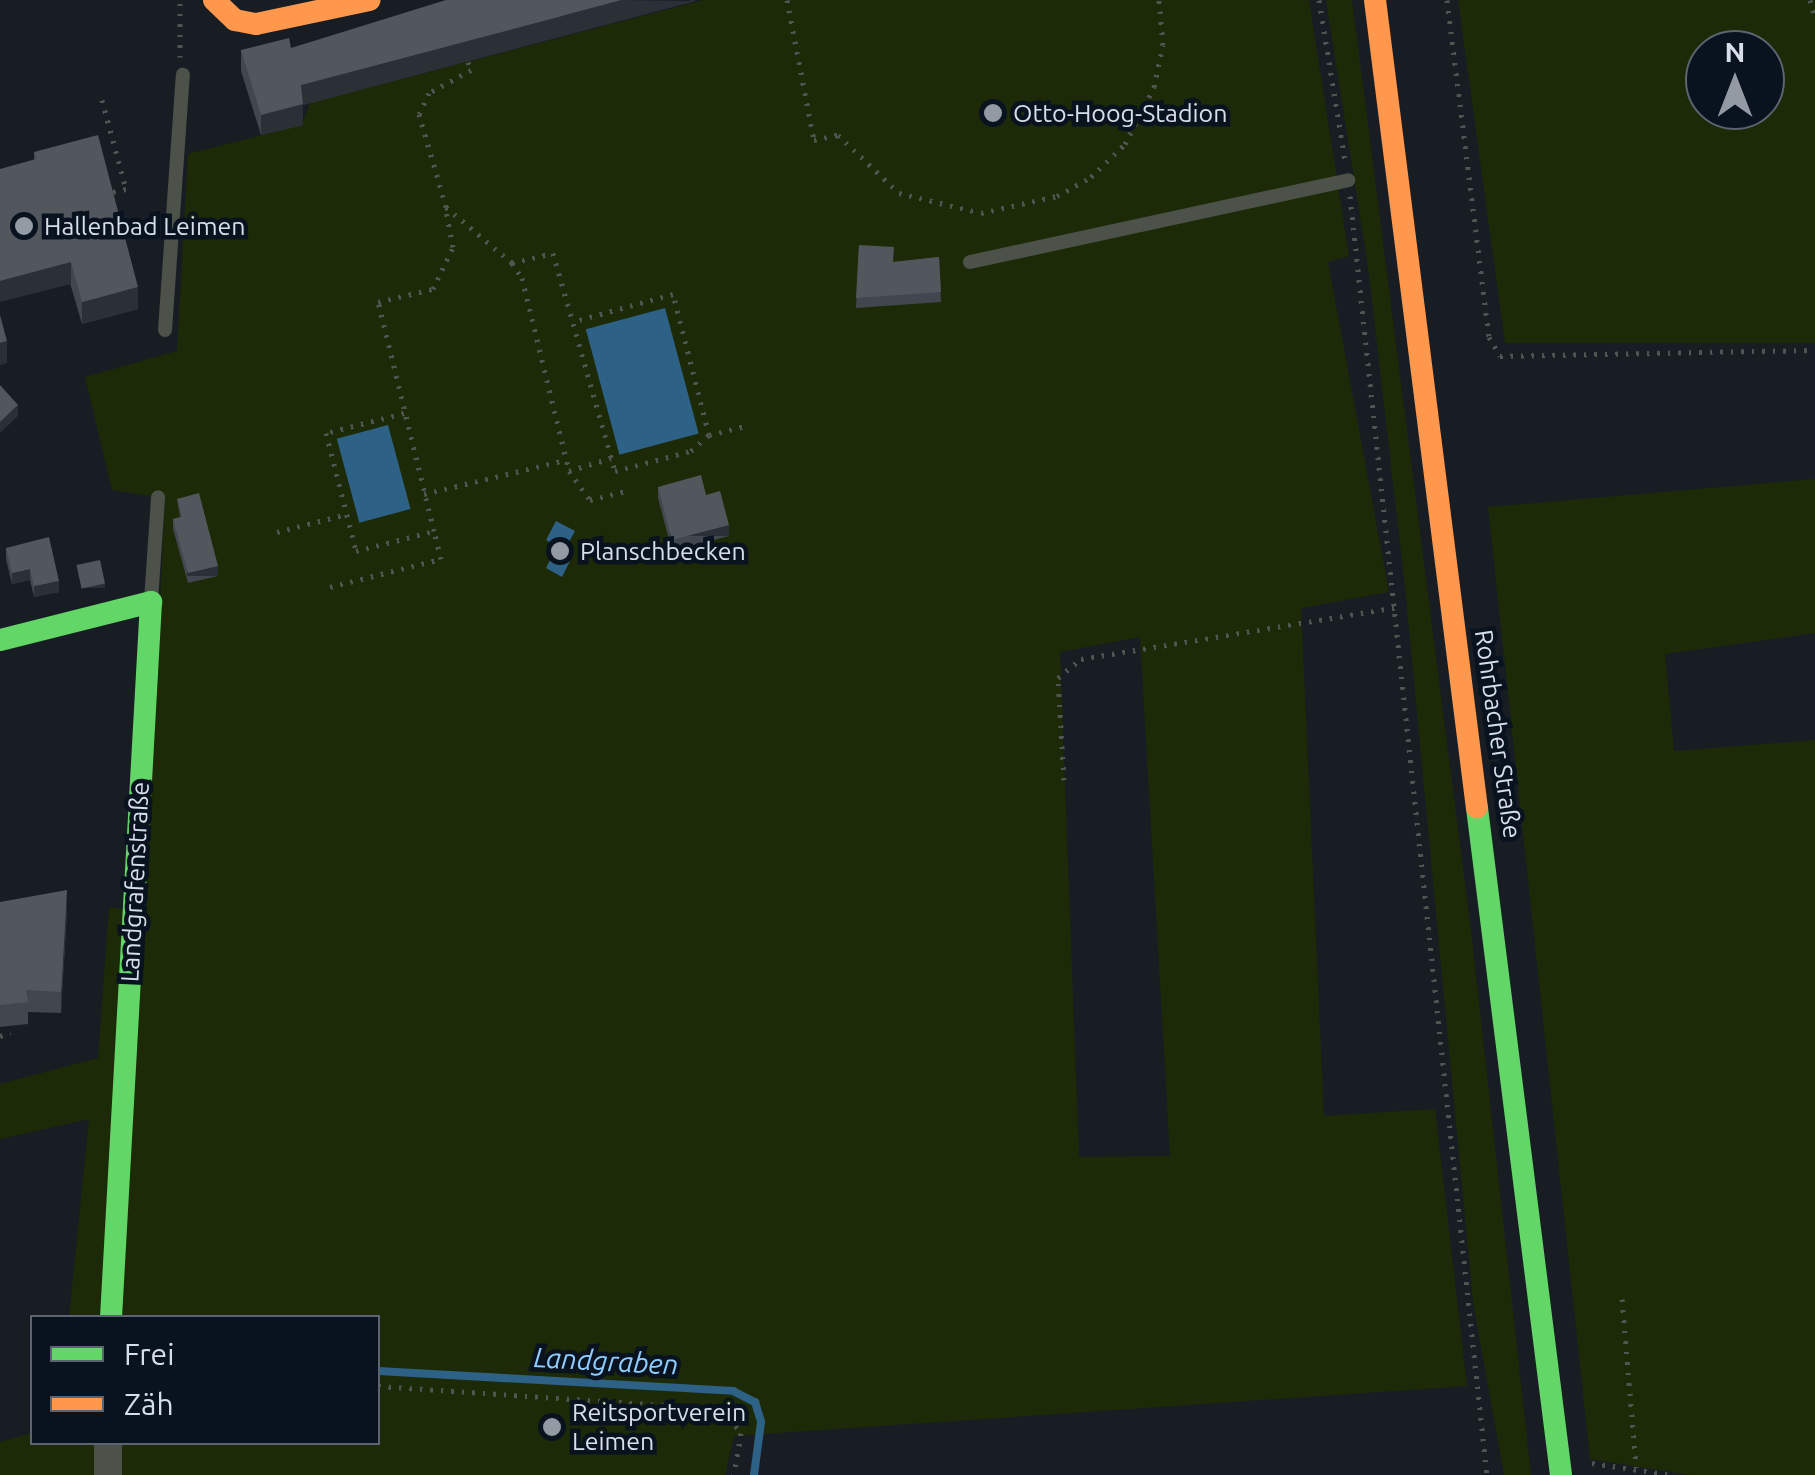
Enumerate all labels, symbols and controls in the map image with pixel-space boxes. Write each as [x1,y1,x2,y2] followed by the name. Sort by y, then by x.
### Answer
[1685,30,1785,130] north arrow
[1725,36,1745,67] text: N
[1013,98,1227,128] place label: Otto-Hoog-Stadion
[982,102,1004,124] marker: Otto-Hoog-Stadion
[44,211,246,241] place label: Hallenbad Leimen
[13,215,35,237] marker: Hallenbad Leimen
[580,536,746,566] place label: Planschbecken
[549,540,571,562] marker: Planschbecken
[1469,628,1527,840] street label: Rohrbacher Straße
[115,781,155,983] street label: Landgrafenstraße
[30,1315,380,1445] legend
[124,1337,174,1371] text: Frei
[533,1340,679,1382] water label: Landgraben
[124,1387,174,1421] text: Zäh
[572,1398,746,1457] place label: Reitsportverein Leimen
[541,1416,563,1438] marker: Reitsportverein Leimen

